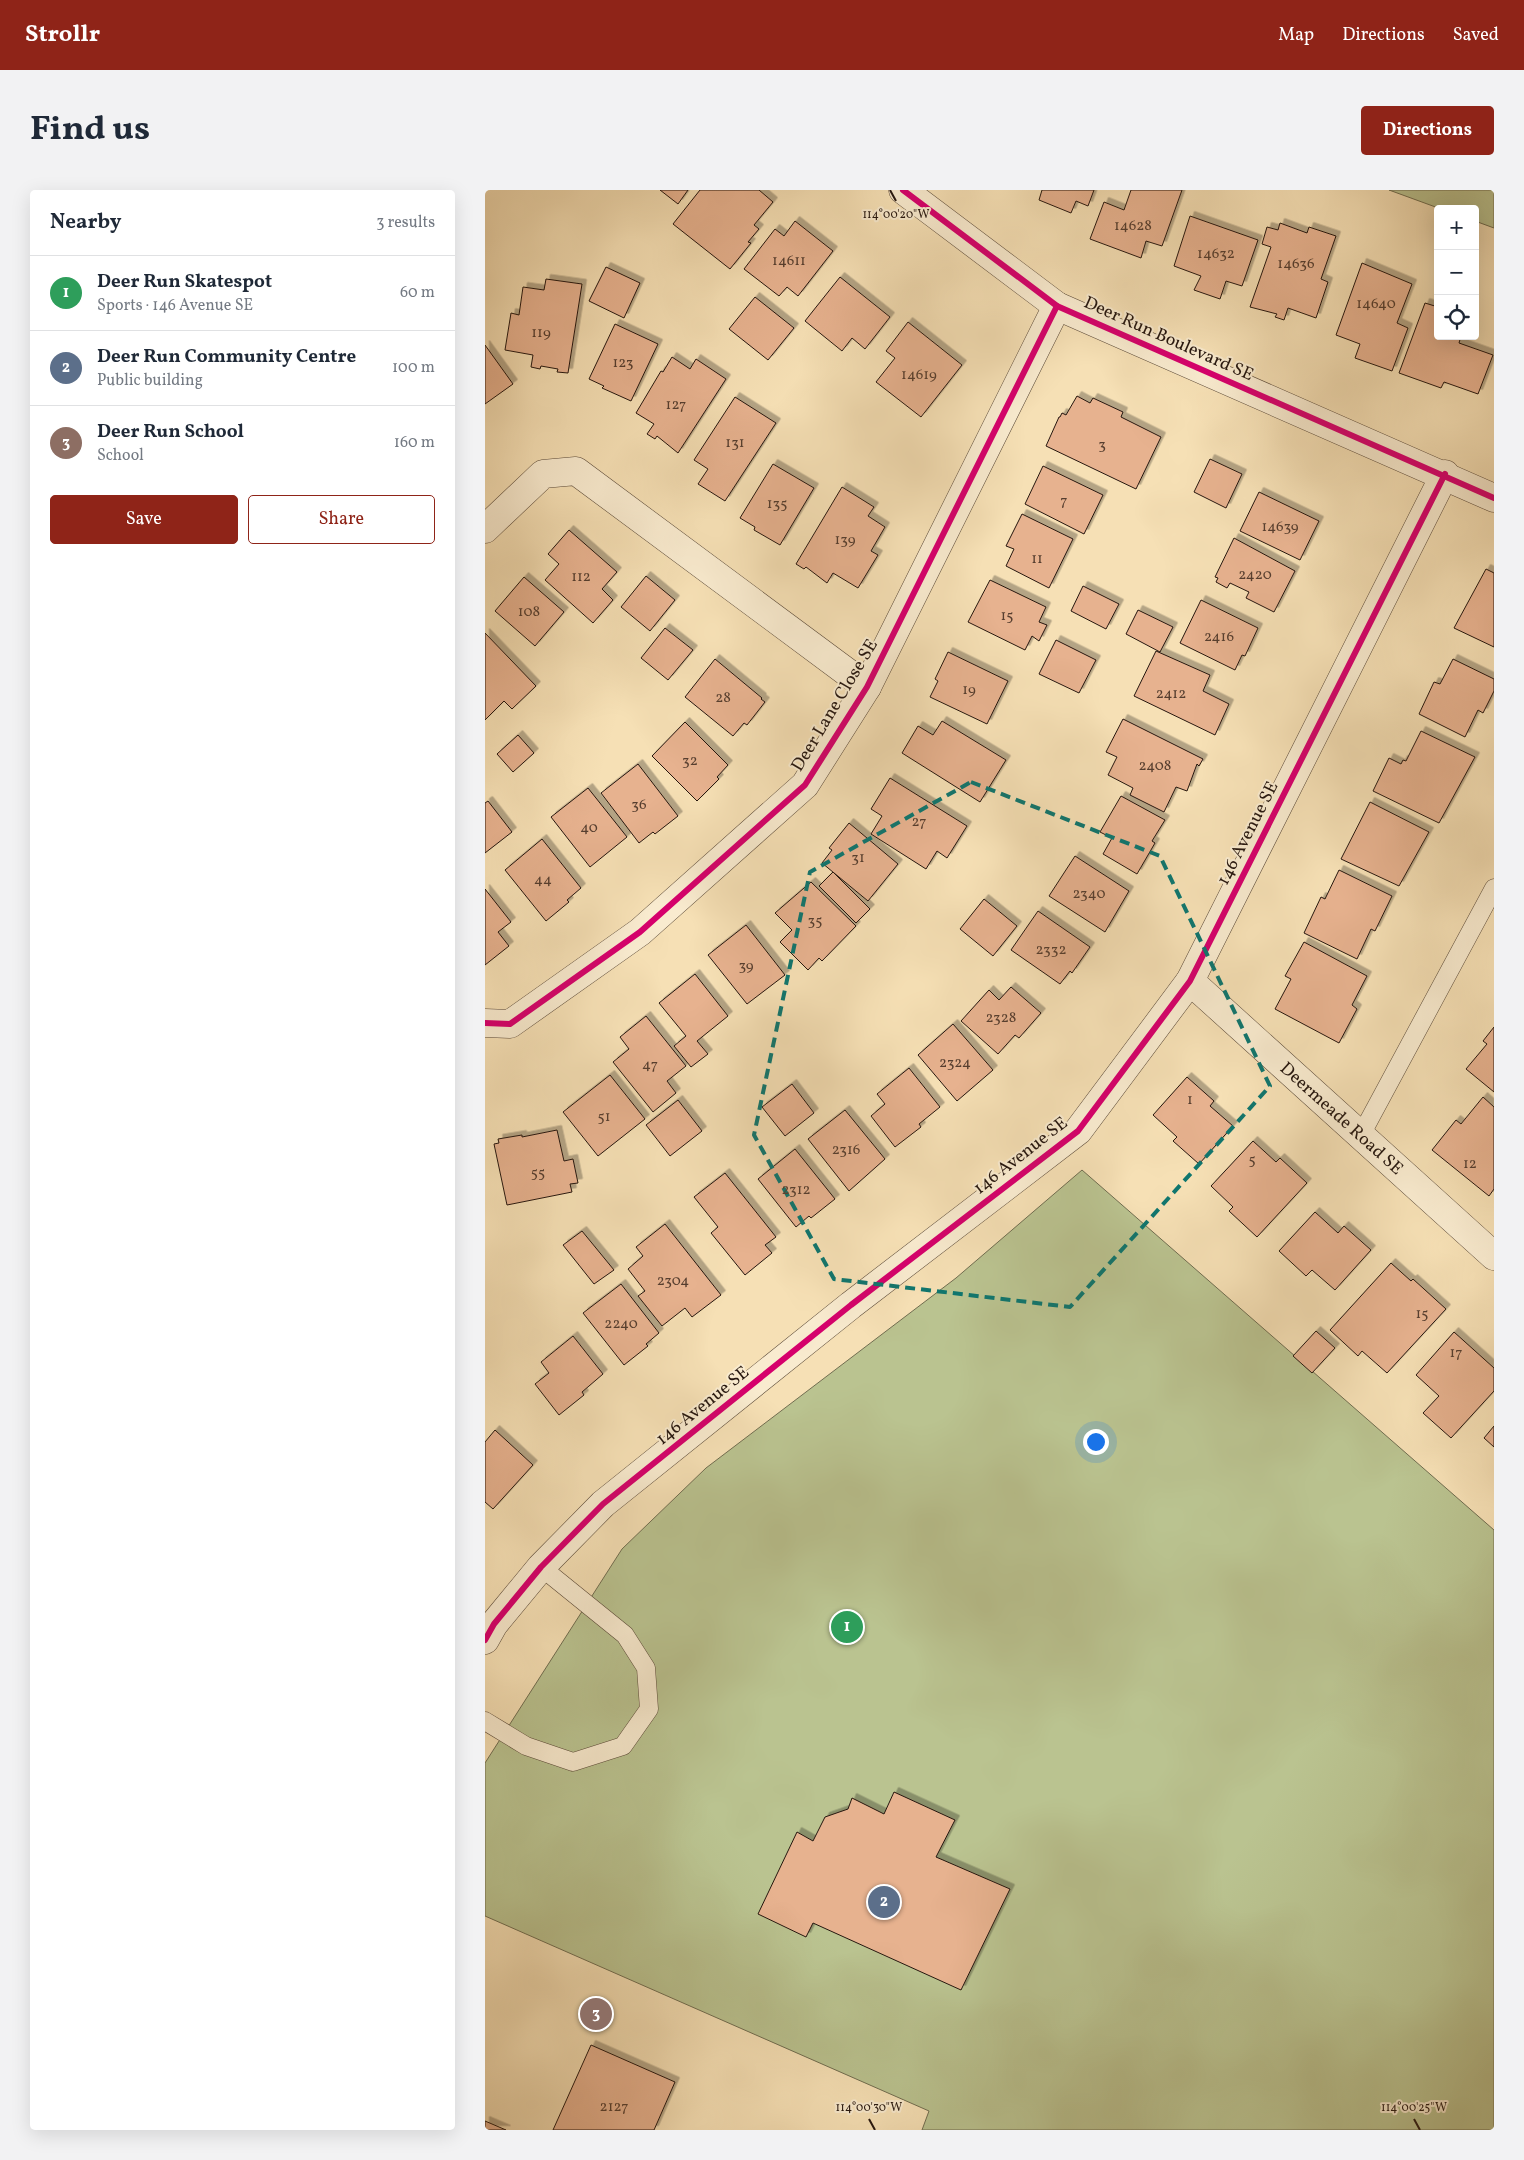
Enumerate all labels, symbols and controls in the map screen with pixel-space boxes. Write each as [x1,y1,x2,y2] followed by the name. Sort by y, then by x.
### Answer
[25,18,100,52] text: Strollr
[1278,23,1314,48] text: Map
[1342,23,1425,48] text: Directions
[1453,23,1499,48] text: Saved
[30,106,150,154] text: Find us
[1361,106,1494,155] button: Directions
[1434,205,1479,340] map controls
[1434,205,1479,250] button: +
[862,207,930,223] text: 114°00'20"W
[50,208,121,237] text: Nearby
[376,212,435,234] text: 3 results
[1114,216,1152,237] house number: 14628
[1197,244,1235,265] house number: 14632
[1434,250,1479,295] button: −
[772,251,806,272] house number: 14611
[1277,254,1315,275] house number: 14636
[97,269,272,295] text: Deer Run Skatespot
[63,282,69,304] text: 1
[400,282,435,304] text: 60 m
[1080,291,1257,388] street label: Deer Run Boulevard SE
[1356,294,1396,315] house number: 14640
[97,295,253,317] text: Sports · 146 Avenue SE
[1434,295,1479,340] button: locate
[531,323,551,344] house number: 119
[97,344,356,370] text: Deer Run Community Centre
[612,353,634,374] house number: 123
[62,357,70,379] text: 2
[392,357,435,379] text: 100 m
[901,365,937,386] house number: 14619
[97,370,203,392] text: Public building
[666,395,686,416] house number: 127
[97,419,244,445] text: Deer Run School
[62,432,70,454] text: 3
[394,432,435,454] text: 160 m
[725,433,745,454] house number: 131
[1098,435,1106,456] house number: 3
[97,445,144,467] text: School
[1060,491,1068,512] house number: 7
[767,494,787,515] house number: 135
[50,495,238,544] button: Save
[248,495,435,544] button: Share
[1261,517,1299,538] house number: 14639
[834,530,856,551] house number: 139
[1031,549,1043,570] house number: 11
[1238,565,1272,586] house number: 2420
[571,567,591,588] house number: 112
[518,602,540,623] house number: 108
[1000,606,1014,627] house number: 15
[1204,627,1234,648] house number: 2416
[786,635,885,777] street label: Deer Lane Close SE
[962,680,976,701] house number: 19
[1156,684,1186,705] house number: 2412
[715,688,731,709] house number: 28
[682,751,698,772] house number: 32
[1139,756,1171,777] house number: 2408
[1211,777,1285,890] street label: 146 Avenue SE
[631,795,647,816] house number: 36
[912,812,926,833] house number: 27
[580,818,598,839] house number: 40
[851,848,865,869] house number: 31
[534,870,552,891] house number: 44
[1073,884,1105,905] house number: 2340
[808,911,822,932] house number: 35
[1036,940,1066,961] house number: 2332
[738,956,754,977] house number: 39
[986,1008,1016,1029] house number: 2328
[939,1053,971,1074] house number: 2324
[642,1055,658,1076] house number: 47
[1274,1057,1408,1182] street label: Deermeade Road SE
[1187,1090,1193,1111] house number: 1
[597,1107,611,1128] house number: 51
[969,1111,1073,1201] street label: 146 Avenue SE
[832,1140,860,1161] house number: 2316
[1248,1150,1256,1171] house number: 5
[1463,1154,1477,1175] house number: 12
[531,1163,545,1184] house number: 55
[781,1180,811,1201] house number: 2312
[657,1271,689,1292] house number: 2304
[1415,1304,1429,1325] house number: 15
[604,1314,638,1335] house number: 2240
[1449,1343,1463,1364] house number: 17
[651,1361,755,1452] street label: 146 Avenue SE
[1083,1429,1109,1455] your location
[831,1608,863,1646] pin: 1
[868,1883,900,1921] pin: 2
[580,1995,612,2033] pin: 3
[600,2097,628,2118] house number: 2127
[836,2100,902,2116] text: 114°00'30"W
[1381,2100,1447,2116] text: 114°00'25"W

